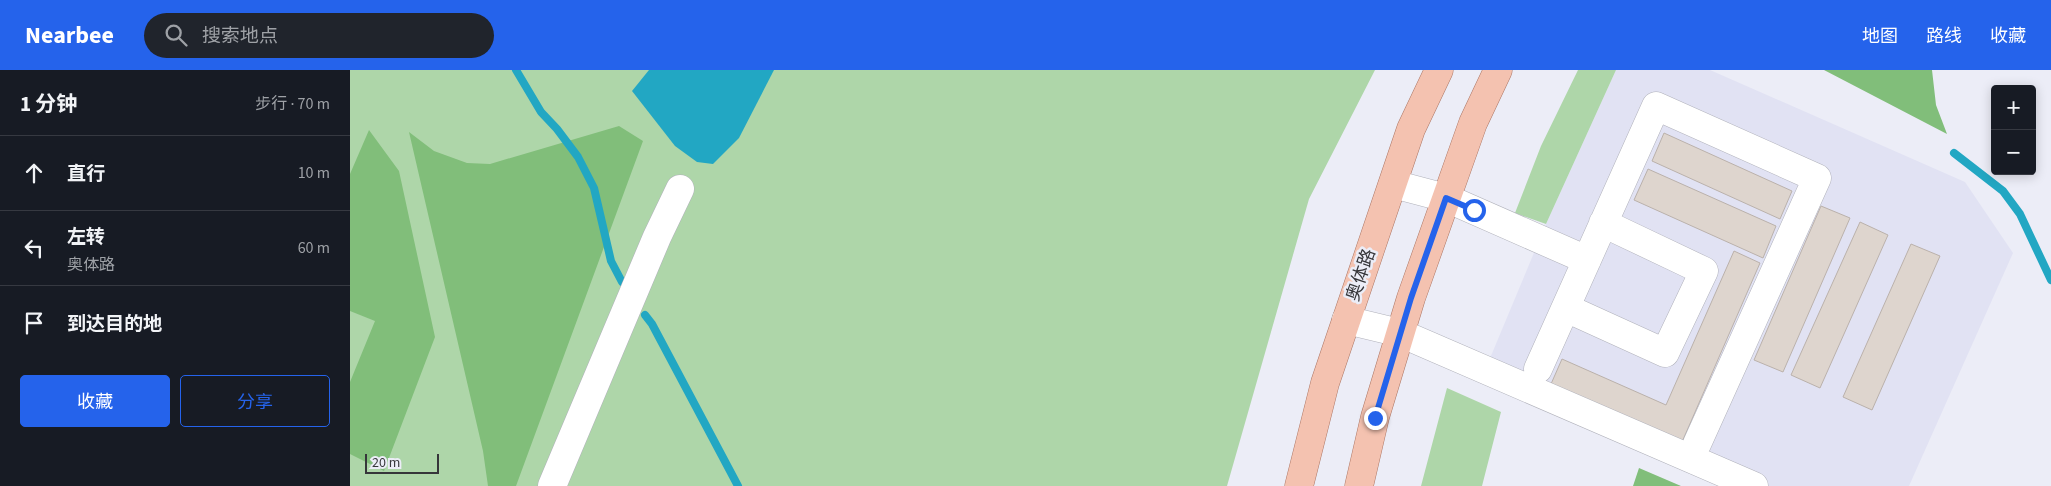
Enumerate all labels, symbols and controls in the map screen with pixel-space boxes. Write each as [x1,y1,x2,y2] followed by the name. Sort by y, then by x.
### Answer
[144,13,494,58] search box
[25,18,114,53] text: Nearbee
[162,21,190,49] icon: search
[202,23,278,50] text: 搜索地点
[1862,24,1898,49] text: 地图
[1926,24,1962,49] text: 路线
[1990,24,2026,49] text: 收藏
[1991,85,2036,175] map controls
[1991,85,2036,130] button: +
[20,89,77,119] text: 1 分钟
[255,93,330,115] text: 步行 · 70 m
[1991,130,2036,175] button: −
[20,159,48,187] icon: ahead
[67,161,105,188] text: 直行
[298,162,330,184] text: 10 m
[1463,199,1486,222] route start
[67,224,105,251] text: 左转
[20,234,48,262] icon: left
[298,237,330,259] text: 60 m
[1340,245,1382,305] street label: 奥体路
[67,254,115,276] text: 奥体路
[20,309,48,337] icon: arrive
[67,311,162,338] text: 到达目的地
[20,375,170,427] button: 收藏
[180,375,330,427] button: 分享
[1364,407,1387,430] route end
[365,451,439,474] scale bar
[372,453,400,473] text: 20 m

